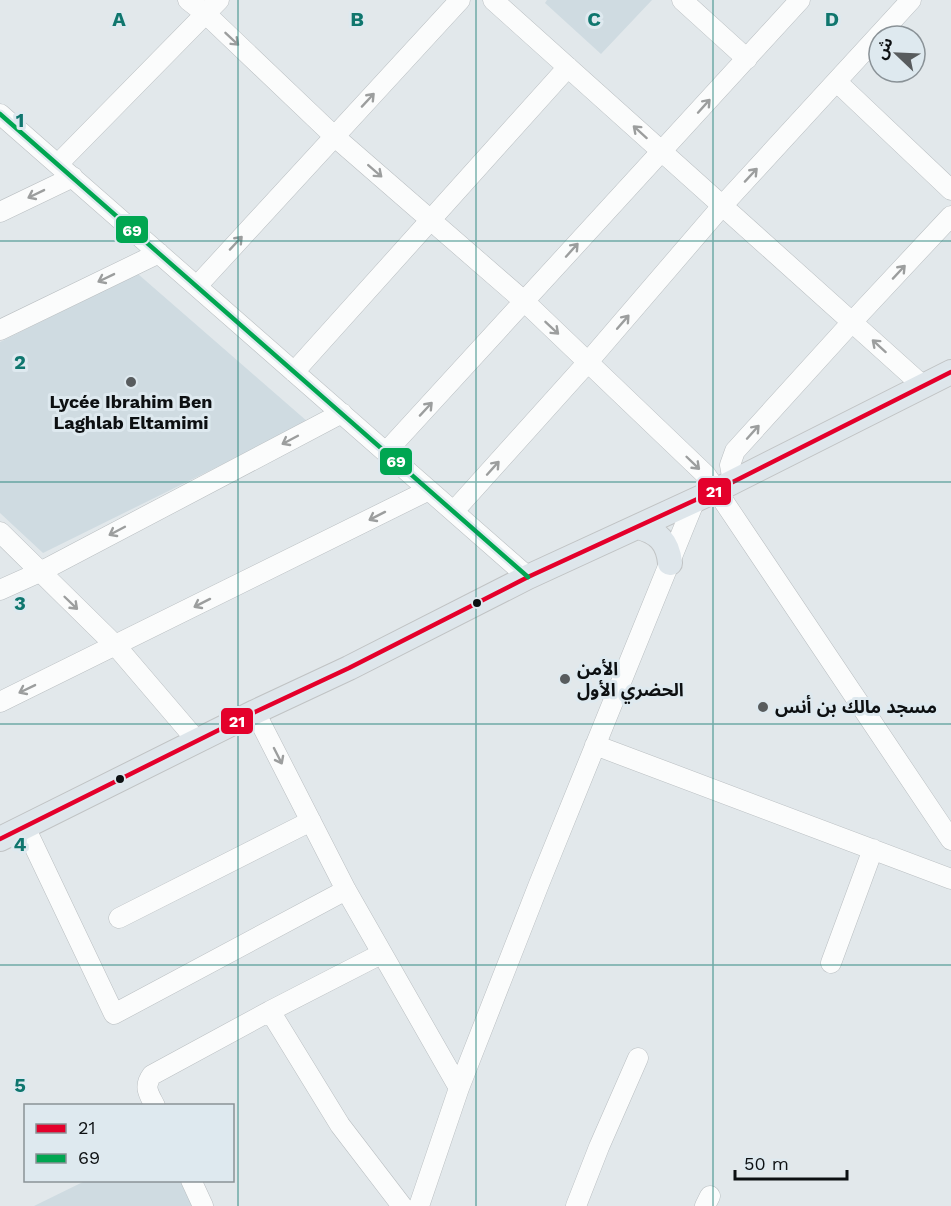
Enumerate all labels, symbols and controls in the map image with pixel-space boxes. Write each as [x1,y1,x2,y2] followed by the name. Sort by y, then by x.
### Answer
[112,7,126,31] text: A
[350,7,364,31] text: B
[587,7,601,31] text: C
[825,7,839,31] text: D
[867,24,927,84] north arrow
[224,32,239,46] one-way arrow
[871,34,897,62] text: ش
[361,92,376,107] one-way arrow
[697,99,711,114] one-way arrow
[16,108,24,132] text: 1
[632,125,647,139] one-way arrow
[367,164,382,178] one-way arrow
[744,168,758,183] one-way arrow
[28,189,46,201] one-way arrow
[115,215,149,244] line badge: 69
[122,221,142,240] text: 69
[229,236,243,251] one-way arrow
[565,243,579,258] one-way arrow
[891,265,906,280] one-way arrow
[98,273,116,285] one-way arrow
[616,314,629,330] one-way arrow
[545,321,560,335] one-way arrow
[871,339,886,353] one-way arrow
[14,350,26,374] text: 2
[124,375,138,389] marker: Lycée Ibrahim Ben Laghlab Eltamimi
[49,391,213,433] place label: Lycée Ibrahim Ben Laghlab Eltamimi
[419,402,433,417] one-way arrow
[746,424,760,439] one-way arrow
[282,434,299,446] one-way arrow
[379,447,413,476] line badge: 69
[386,452,406,471] text: 69
[686,456,701,470] one-way arrow
[486,461,500,476] one-way arrow
[697,477,732,506] line badge: 21
[706,482,722,501] text: 21
[368,511,386,522] one-way arrow
[109,526,127,537] one-way arrow
[14,591,26,615] text: 3
[64,596,79,610] one-way arrow
[471,597,483,609] unlabelled marker
[194,598,212,609] one-way arrow
[577,658,684,704] place label: الأمن الحضري الأول
[558,672,572,686] marker: الأمن الحضري الأول
[19,684,37,696] one-way arrow
[775,694,937,717] place label: مسجد مالك بن أنس
[756,700,770,714] marker: مسجد مالك بن أنس
[220,707,254,735] line badge: 21
[229,712,245,731] text: 21
[272,747,284,765] one-way arrow
[114,773,126,785] unlabelled marker
[14,832,27,856] text: 4
[14,1073,26,1097] text: 5
[24,1104,234,1182] legend
[78,1117,96,1138] text: 21
[735,1143,848,1181] scale bar
[78,1147,100,1168] text: 69
[744,1153,789,1174] text: 50 m

